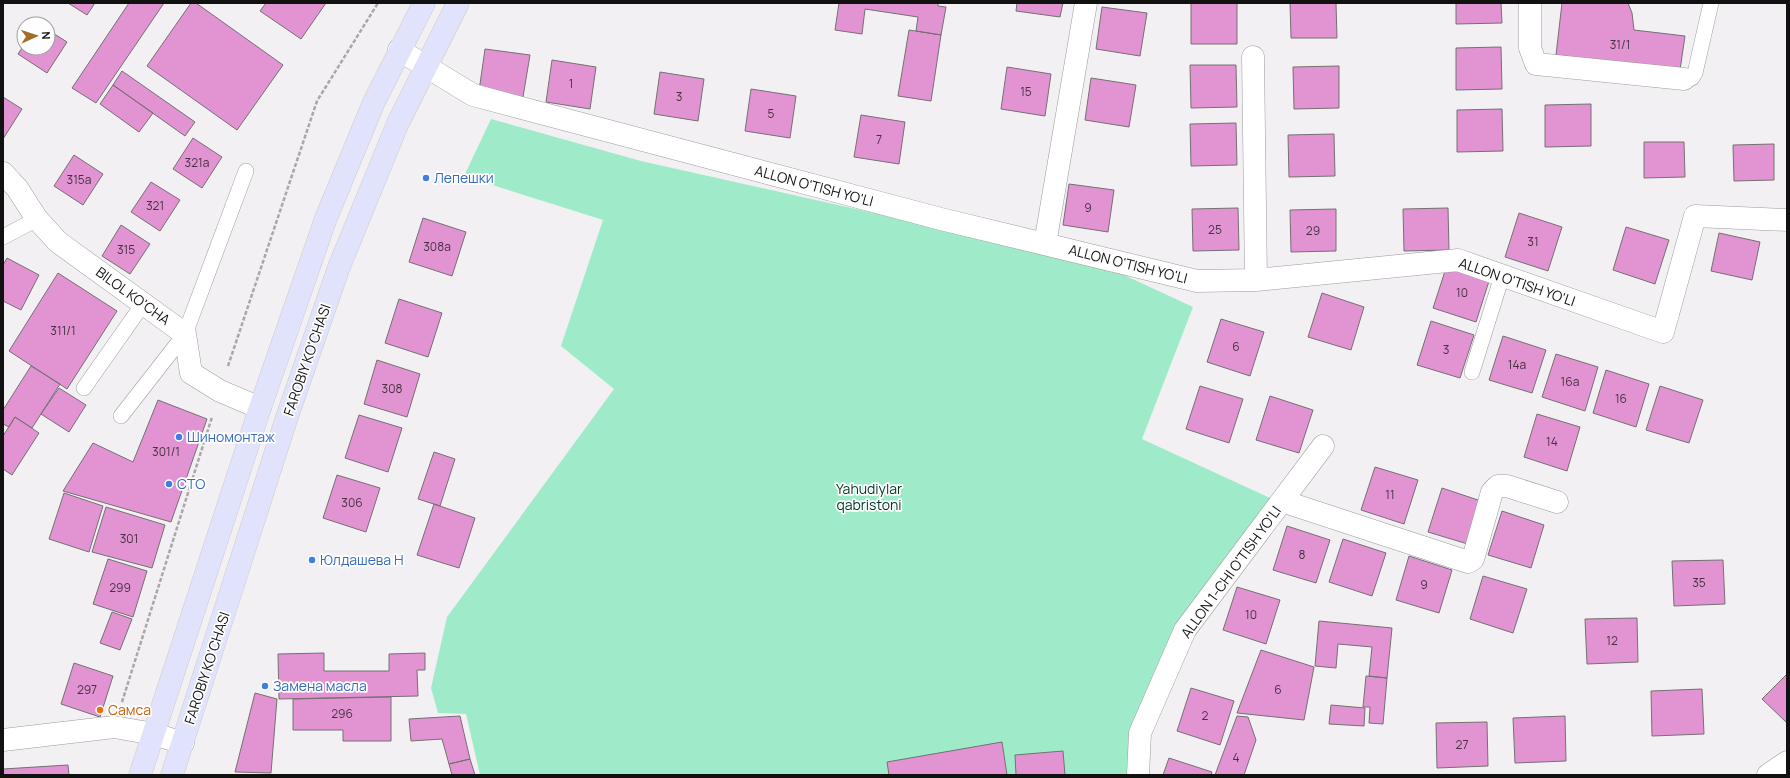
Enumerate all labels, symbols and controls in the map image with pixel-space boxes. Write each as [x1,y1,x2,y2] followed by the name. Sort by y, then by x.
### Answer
[16,16,56,56] north arrow
[39,31,54,40] text: N
[1610,36,1630,53] house number: 31/1
[569,75,573,92] house number: 1
[1020,83,1032,100] house number: 15
[676,88,682,105] house number: 3
[768,105,775,122] house number: 5
[876,131,882,148] house number: 7
[185,154,209,171] house number: 321a
[753,161,875,210] street label: ALLON O'TISH YO'LI
[434,168,494,187] place label: Лепешки
[67,171,91,188] house number: 315a
[421,173,431,183] marker: Лепешки
[146,197,164,214] house number: 321
[1084,199,1092,216] house number: 9
[1208,221,1222,238] house number: 25
[1306,222,1320,239] house number: 29
[1527,233,1539,250] house number: 31
[423,238,451,255] house number: 308a
[1067,240,1190,287] street label: ALLON O'TISH YO'LI
[117,241,135,258] house number: 315
[1456,253,1578,310] street label: ALLON O'TISH YO'LI
[92,262,174,329] street label: BILOL KO'CHA
[1456,284,1468,301] house number: 10
[278,301,335,418] street label: FAROBIY KO'CHASI
[50,322,76,339] house number: 311/1
[1232,338,1240,355] house number: 6
[1443,341,1449,358] house number: 3
[1508,356,1526,373] house number: 14a
[1561,373,1579,390] house number: 16a
[382,380,402,397] house number: 308
[1615,390,1627,407] house number: 16
[187,427,275,446] place label: Шиномонтаж
[174,432,184,442] marker: Шиномонтаж
[1546,433,1558,450] house number: 14
[152,443,180,460] house number: 301/1
[177,474,206,493] place label: СТО
[164,479,174,489] marker: СТО
[836,479,902,514] park label: Yahudiylar qabristoni
[1385,486,1395,503] house number: 11
[341,494,363,511] house number: 306
[1176,502,1285,642] street label: ALLON 1-CHI O'TISH YO'LI
[120,530,138,547] house number: 301
[1299,546,1306,563] house number: 8
[320,550,404,569] place label: Юлдашева Н
[307,555,317,565] marker: Юлдашева Н
[1692,574,1706,591] house number: 35
[1420,576,1428,593] house number: 9
[109,579,131,596] house number: 299
[1245,606,1257,623] house number: 10
[179,609,234,726] street label: FAROBIY KO'CHASI
[1606,632,1618,649] house number: 12
[273,676,367,695] place label: Замена масла
[77,681,97,698] house number: 297
[260,681,270,691] marker: Замена масла
[1274,681,1282,698] house number: 6
[108,700,151,719] place label: Самса
[95,705,105,715] marker: Самса
[331,705,353,722] house number: 296
[1202,707,1209,724] house number: 2
[1456,736,1468,753] house number: 27
[1232,749,1240,766] house number: 4

